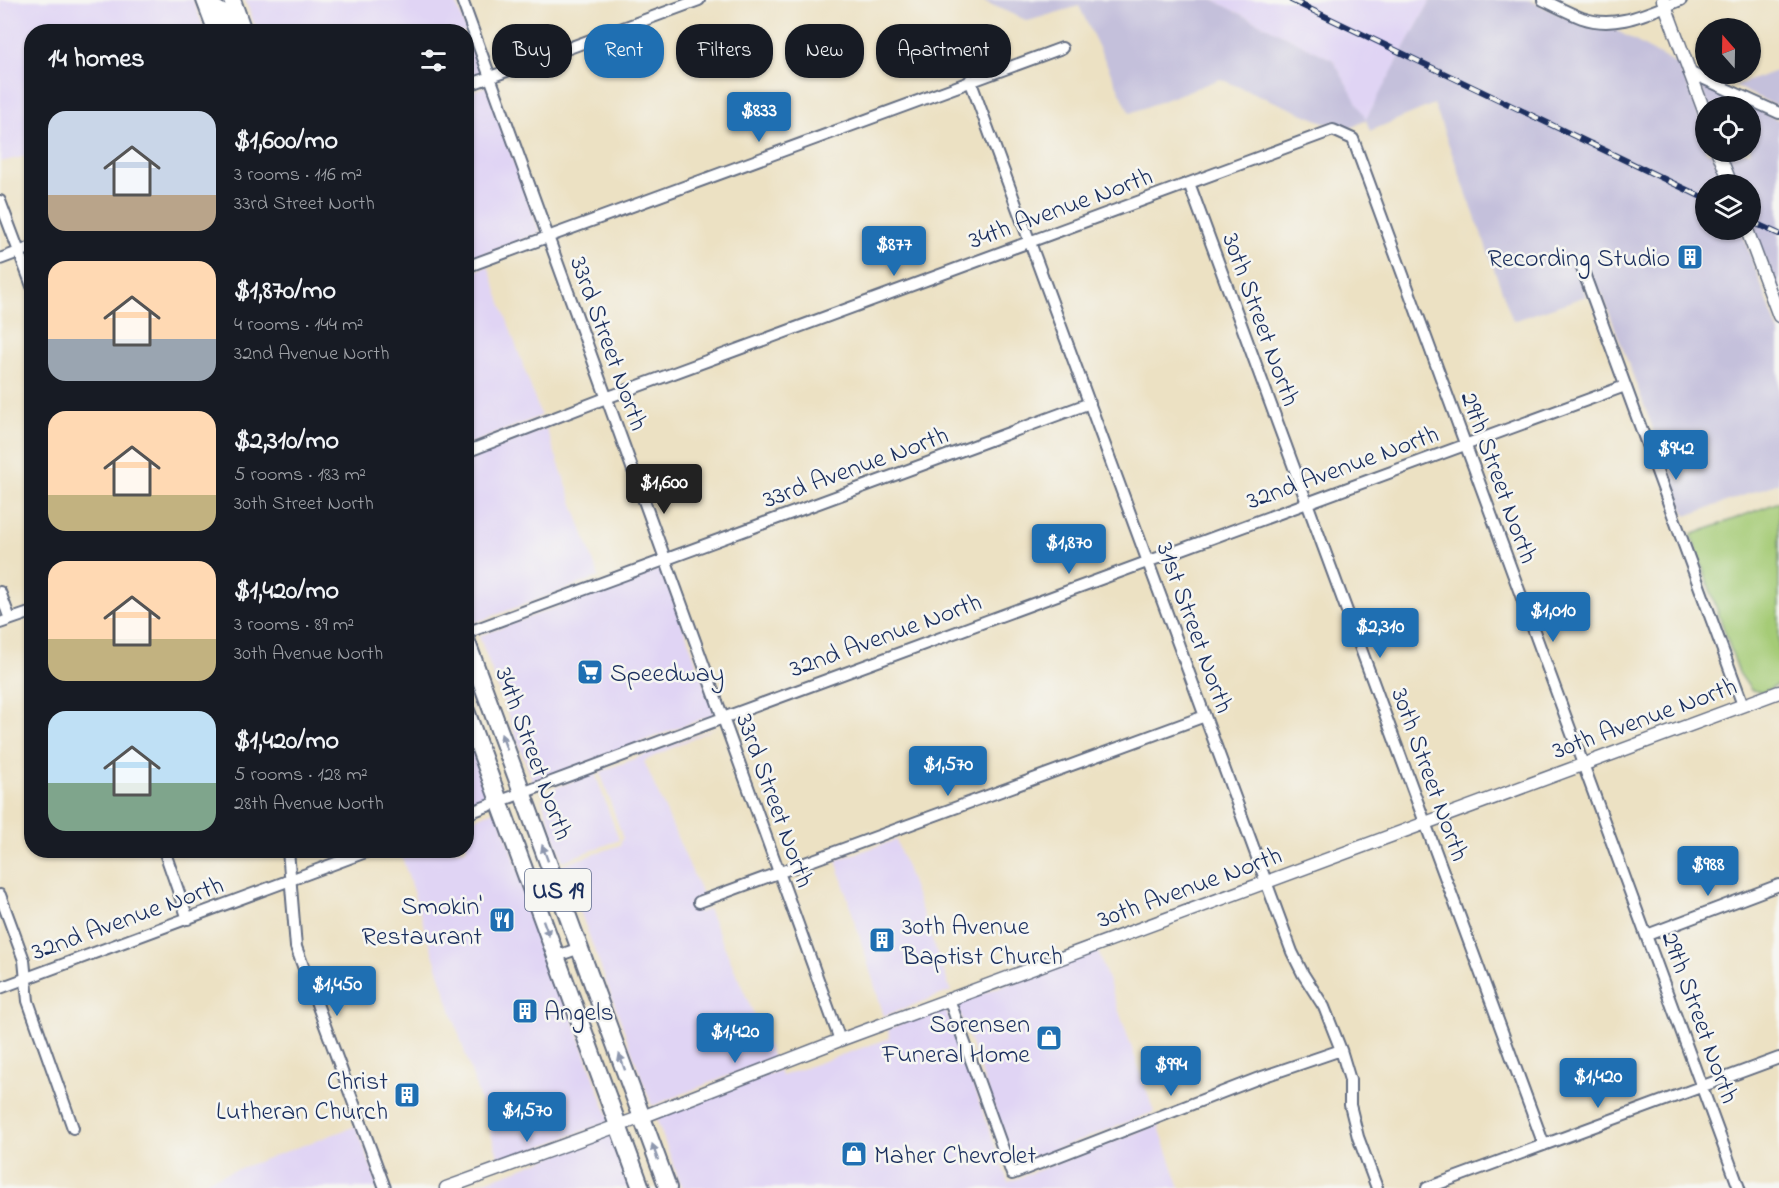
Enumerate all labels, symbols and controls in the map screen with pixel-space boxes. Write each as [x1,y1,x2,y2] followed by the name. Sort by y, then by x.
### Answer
[1695,18,1761,84] north arrow
[1695,18,1761,240] map controls
[492,24,572,78] chip: Buy
[584,24,664,78] chip: Rent
[676,24,773,78] chip: Filters
[785,24,864,78] chip: New
[876,24,1011,78] chip: Apartment
[48,41,144,79] text: 14 homes
[417,44,450,77] icon: filters
[723,92,795,143] pin: $833
[1695,96,1761,162] button: locate
[741,97,777,126] text: $833
[234,123,338,161] text: $1,600/mo
[96,135,168,207] icon: home
[964,159,1158,261] street label: 34th Avenue North
[234,161,362,190] text: 3 rooms · 116 m²
[1695,174,1761,240] button: layers
[234,190,375,219] text: 33rd Street North
[858,226,930,277] pin: $877
[1210,228,1308,412] street label: 30th Street North
[876,231,912,260] text: $877
[1488,241,1670,279] place label: Recording Studio
[1675,242,1705,272] building icon: Recording Studio
[558,252,656,436] street label: 33rd Street North
[234,273,336,311] text: $1,870/mo
[96,285,168,357] icon: home
[234,311,364,340] text: 4 rooms · 144 m²
[234,340,389,369] text: 32nd Avenue North
[1448,387,1546,569] street label: 29th Street North
[1242,416,1444,521] street label: 32nd Avenue North
[758,418,954,520] street label: 33rd Avenue North
[234,423,339,461] text: $2,310/mo
[1640,430,1712,481] pin: $942
[96,435,168,507] icon: home
[1658,435,1694,464] text: $942
[234,461,366,490] text: 5 rooms · 183 m²
[615,464,713,515] pin: $1,600
[640,469,688,498] text: $1,600
[234,490,374,519] text: 30th Street North
[1020,524,1118,575] pin: $1,870
[1046,529,1092,558] text: $1,870
[1145,537,1242,719] street label: 31st Street North
[234,573,339,611] text: $1,420/mo
[785,584,987,689] street label: 32nd Avenue North
[96,585,168,657] icon: home
[1504,592,1602,643] pin: $1,010
[1530,597,1576,626] text: $1,010
[1331,608,1429,659] pin: $2,310
[234,611,354,640] text: 3 rooms · 89 m²
[1356,613,1404,642] text: $2,310
[234,640,383,669] text: 30th Avenue North
[610,656,724,694] place label: Speedway
[575,657,605,687] supermarket icon: Speedway
[483,662,581,846] street label: 34th Street North
[1547,669,1743,771] street label: 30th Avenue North
[1379,683,1477,867] street label: 30th Street North
[724,709,822,893] street label: 33rd Street North
[234,723,339,761] text: $1,420/mo
[499,733,509,751] one-way arrow
[96,735,168,807] icon: home
[899,746,997,797] pin: $1,570
[923,751,973,780] text: $1,570
[234,761,368,790] text: 5 rooms · 128 m²
[234,790,384,819] text: 28th Avenue North
[1092,838,1288,940] street label: 30th Avenue North
[540,844,550,862] one-way arrow
[1672,846,1744,897] pin: $988
[1691,851,1725,880] text: $988
[27,867,229,972] street label: 32nd Avenue North
[525,869,591,911] road number: US 19
[362,889,482,957] place label: Smokin' Restaurant
[487,905,517,935] restaurant icon: Smokin' Restaurant
[901,909,1063,977] place label: 30th Avenue Baptist Church
[542,920,552,938] one-way arrow
[867,925,897,955] building icon: 30th Avenue Baptist Church
[1649,927,1747,1109] street label: 29th Street North
[288,966,386,1017] pin: $1,450
[312,971,362,1000] text: $1,450
[544,995,614,1033] place label: Angels
[510,996,540,1026] building icon: Angels
[881,1007,1030,1075] place label: Sorensen Funeral Home
[686,1013,784,1064] pin: $1,420
[711,1018,759,1047] text: $1,420
[1034,1023,1064,1053] shop icon: Sorensen Funeral Home
[1135,1046,1207,1097] pin: $994
[1155,1051,1187,1080] text: $994
[616,1053,626,1071] one-way arrow
[1549,1058,1647,1109] pin: $1,420
[1574,1063,1622,1092] text: $1,420
[216,1064,388,1132] place label: Christ Lutheran Church
[392,1080,422,1110] building icon: Christ Lutheran Church
[478,1092,576,1143] pin: $1,570
[502,1097,552,1126] text: $1,570
[874,1138,1037,1176] place label: Maher Chevrolet
[839,1139,869,1169] shop icon: Maher Chevrolet
[649,1143,659,1161] one-way arrow

